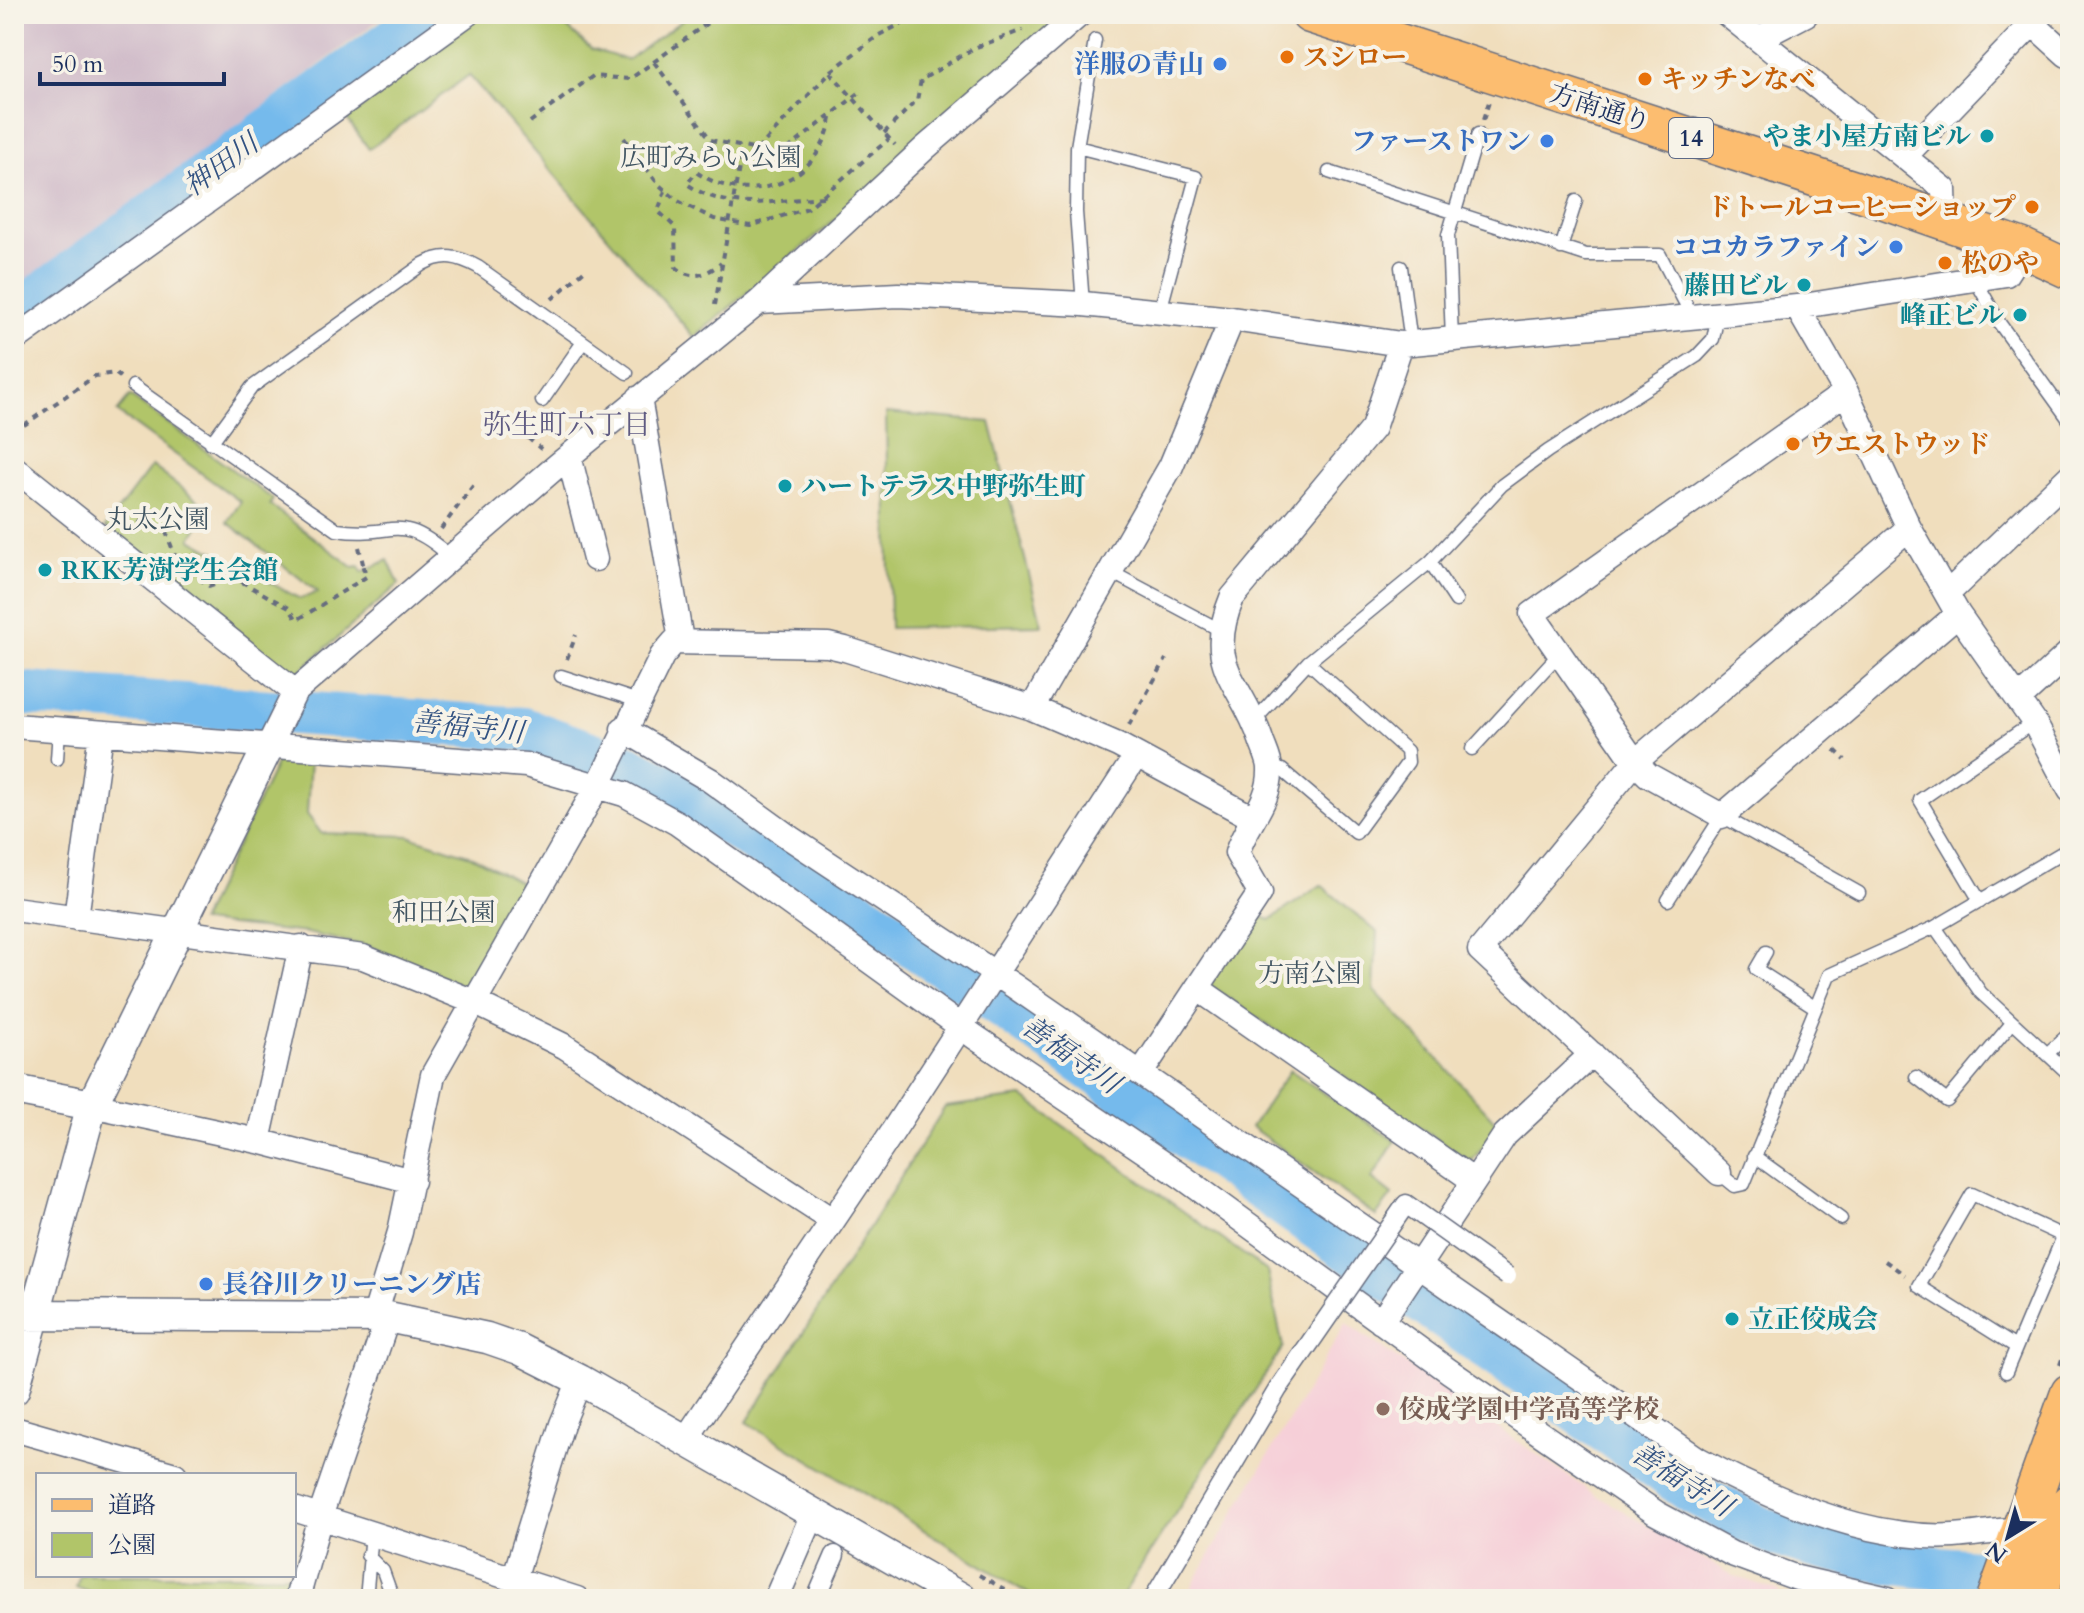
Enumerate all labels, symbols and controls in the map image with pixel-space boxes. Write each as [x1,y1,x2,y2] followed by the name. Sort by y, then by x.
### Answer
[40,36,224,86] scale bar
[1303,40,1407,75] place label: スシロー
[1074,47,1204,82] place label: 洋服の青山
[52,48,104,81] text: 50 m
[1278,48,1296,66] marker: スシロー
[1211,55,1229,73] marker: 洋服の青山
[1661,62,1815,97] place label: キッチンなべ
[1636,70,1654,88] marker: キッチンなべ
[1545,75,1655,141] street label: 方南通り
[1669,118,1713,158] road number: 14
[1763,119,1971,154] place label: やま小屋方南ビル
[176,123,269,205] water label: 神田川
[1351,124,1531,159] place label: ファーストワン
[1978,127,1996,145] marker: やま小屋方南ビル
[1538,132,1556,150] marker: ファーストワン
[620,140,802,175] park label: 広町みらい公園
[1707,190,2016,225] place label: ドトールコーヒーショップ
[2023,198,2041,216] marker: ドトールコーヒーショップ
[1673,230,1880,265] place label: ココカラファイン
[1887,238,1905,256] marker: ココカラファイン
[1961,246,2039,281] place label: 松のや
[1936,254,1954,272] marker: 松のや
[1684,268,1788,303] place label: 藤田ビル
[1795,276,1813,294] marker: 藤田ビル
[1900,298,2004,333] place label: 峰正ビル
[2011,306,2029,324] marker: 峰正ビル
[483,406,651,444] district label: 弥生町六丁目
[1809,427,1990,462] place label: ウエストウッド
[1784,435,1802,453] marker: ウエストウッド
[801,469,1086,504] place label: ハートテラス中野弥生町
[776,477,794,495] marker: ハートテラス中野弥生町
[106,502,210,537] park label: 丸太公園
[61,553,278,588] place label: RKK芳澍学生会館
[36,561,54,579] marker: RKK芳澍学生会館
[410,702,529,752] water label: 善福寺川
[392,895,496,930] park label: 和田公園
[1258,956,1362,991] park label: 方南公園
[1014,1007,1130,1104] water label: 善福寺川
[222,1267,481,1302] place label: 長谷川クリーニング店
[197,1275,215,1293] marker: 長谷川クリーニング店
[1748,1302,1878,1337] place label: 立正佼成会
[1723,1310,1741,1328] marker: 立正佼成会
[1399,1392,1659,1427] place label: 佼成学園中学高等学校
[1374,1400,1392,1418] marker: 佼成学園中学高等学校
[1624,1434,1742,1527] water label: 善福寺川
[36,1473,296,1577] legend
[108,1489,156,1522] text: 道路
[1968,1497,2048,1577] north arrow
[108,1529,156,1562] text: 公園
[1980,1534,2013,1570] text: N

